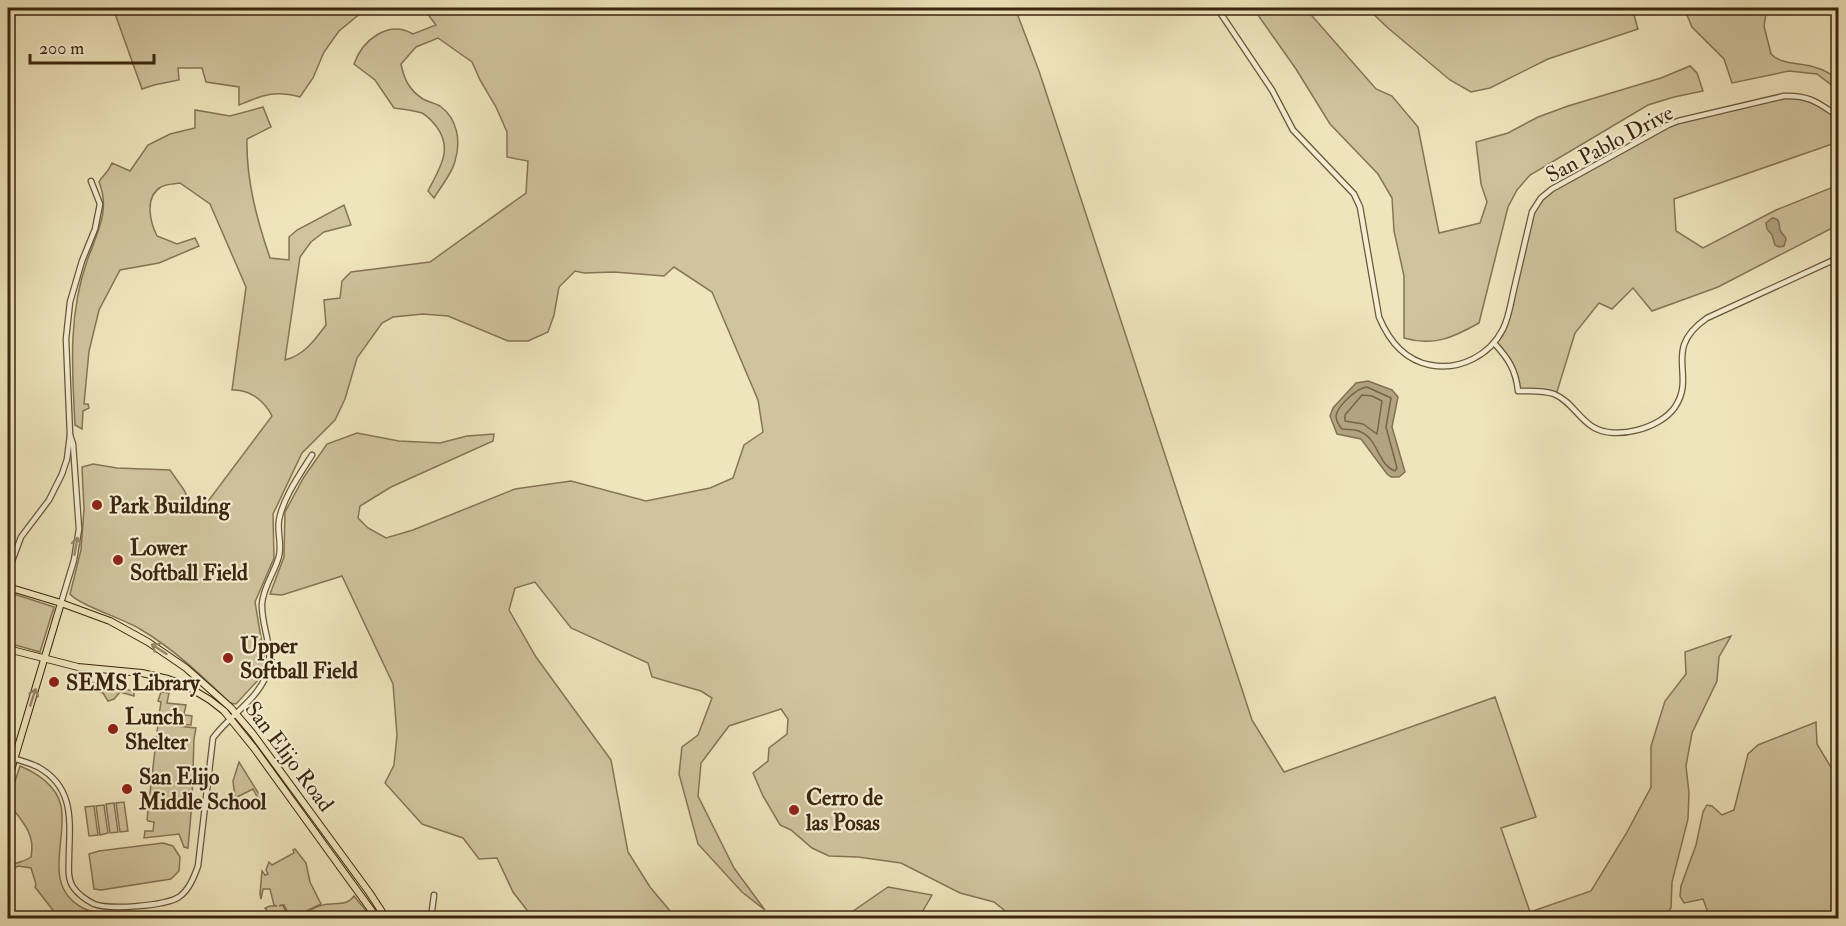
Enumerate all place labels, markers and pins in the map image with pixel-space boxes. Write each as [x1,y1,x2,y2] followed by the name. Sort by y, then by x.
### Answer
[109,492,231,521] place label: Park Building
[90,498,104,512] marker: Park Building
[130,534,248,587] place label: Lower Softball Field
[111,553,125,567] marker: Lower Softball Field
[240,632,358,685] place label: Upper Softball Field
[221,651,235,665] marker: Upper Softball Field
[66,669,201,698] place label: SEMS Library
[47,675,61,689] marker: SEMS Library
[125,703,189,756] place label: Lunch Shelter
[106,722,120,736] marker: Lunch Shelter
[138,763,267,816] place label: San Elijo Middle School
[120,782,134,796] marker: San Elijo Middle School
[805,784,884,837] place label: Cerro de las Posas
[787,803,801,817] marker: Cerro de las Posas

